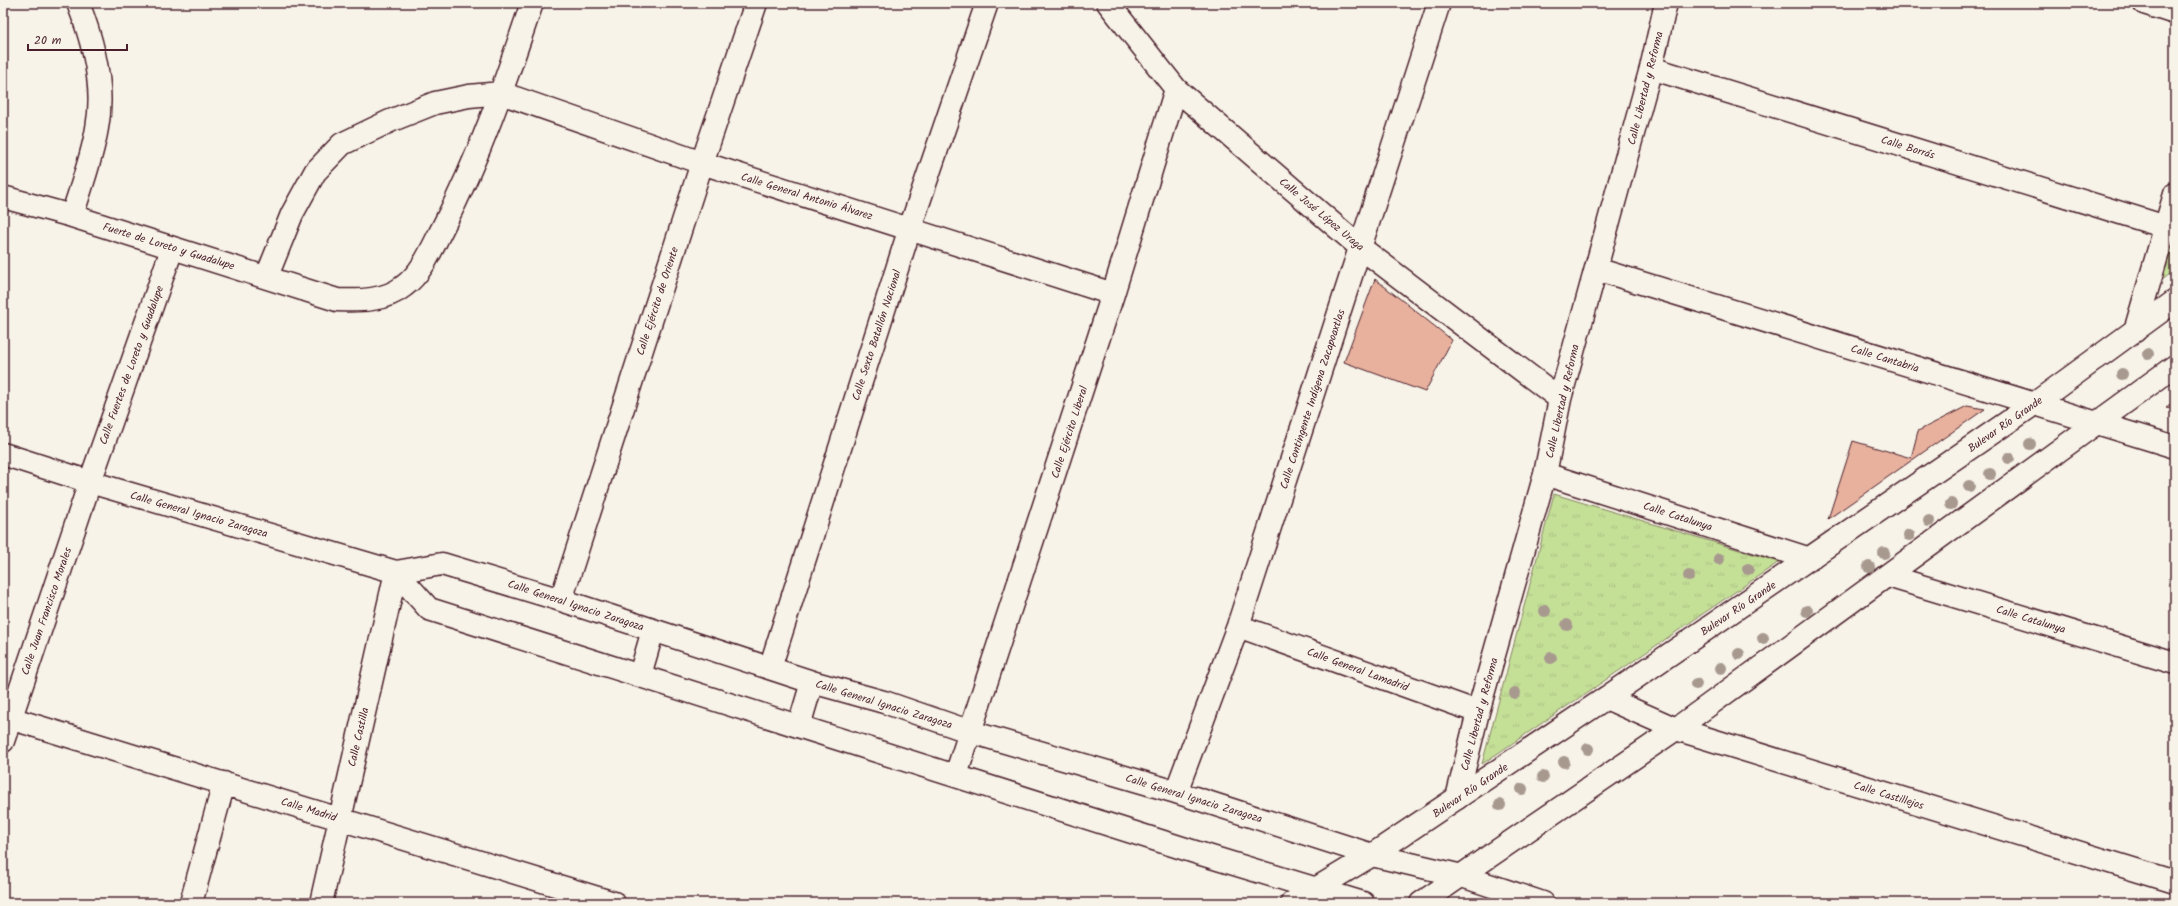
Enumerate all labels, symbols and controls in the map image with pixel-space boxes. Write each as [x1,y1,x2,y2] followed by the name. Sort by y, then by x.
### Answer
[28,26,127,52] scale bar
[1623,30,1669,147] street label: Calle Libertad y Reforma
[34,31,62,50] text: 20 m
[1878,131,1937,165] street label: Calle Borrás
[738,168,875,226] street label: Calle General Antonio Álvarez
[1275,174,1368,256] street label: Calle José López Uraga
[101,218,237,276] street label: Fuerte de Loreto y Guadalupe
[632,245,684,358] street label: Calle Ejército de Oriente
[847,267,907,403] street label: Calle Sexto Batallón Nacional
[95,283,169,447] street label: Calle Fuertes de Loreto y Guadalupe
[1275,307,1351,492] street label: Calle Contingente Indígena Zacapoaxtlas
[1848,340,1921,378] street label: Calle Cantabria
[1541,342,1585,460] street label: Calle Libertad y Reforma
[1047,383,1093,481] street label: Calle Ejército Liberal
[1964,392,2047,457] street label: Bulevar Río Grande
[128,487,270,543] street label: Calle General Ignacio Zaragoza
[1641,497,1715,537] street label: Calle Catalunya
[17,545,77,678] street label: Calle Juan Francisco Morales
[505,575,646,637] street label: Calle General Ignacio Zaragoza
[1697,577,1780,641] street label: Bulevar Río Grande
[1994,601,2068,639] street label: Calle Catalunya
[1304,643,1412,697] street label: Calle General Lamadrid
[1456,656,1504,773] street label: Calle Libertad y Reforma
[813,676,954,734] street label: Calle General Ignacio Zaragoza
[343,706,375,769] street label: Calle Castilla
[1429,759,1512,823] street label: Bulevar Río Grande
[1123,770,1264,828] street label: Calle General Ignacio Zaragoza
[1851,777,1926,815] street label: Calle Castillejos
[279,793,339,827] street label: Calle Madrid

